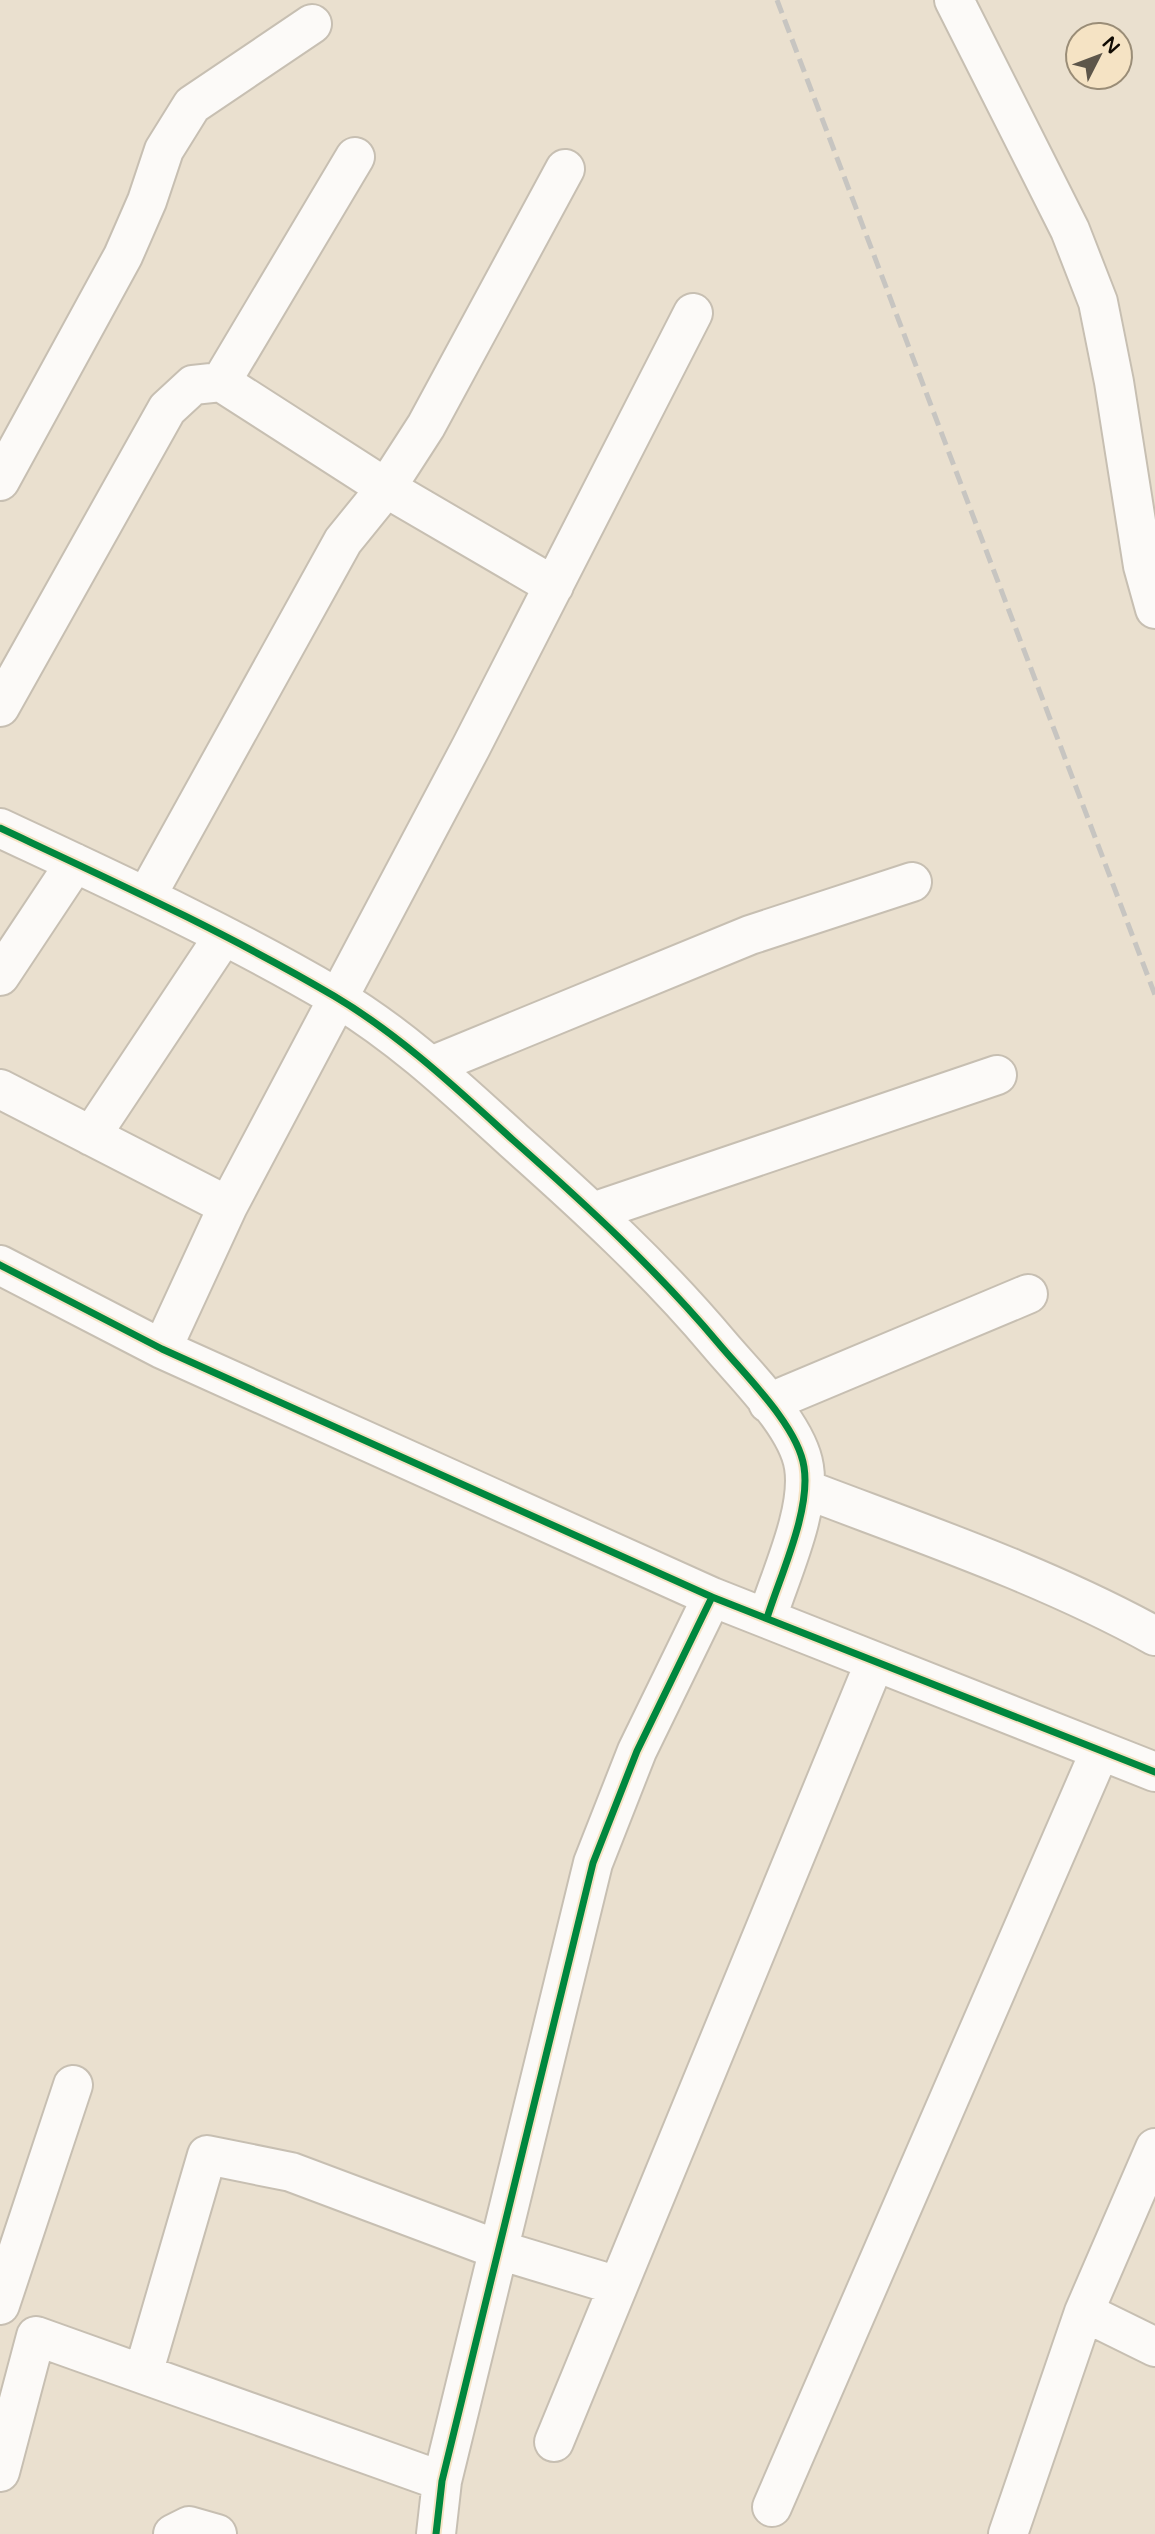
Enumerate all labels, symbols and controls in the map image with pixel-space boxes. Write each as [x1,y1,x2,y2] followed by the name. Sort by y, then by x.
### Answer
[1064,21,1134,91] north arrow
[1098,32,1124,58] text: N

